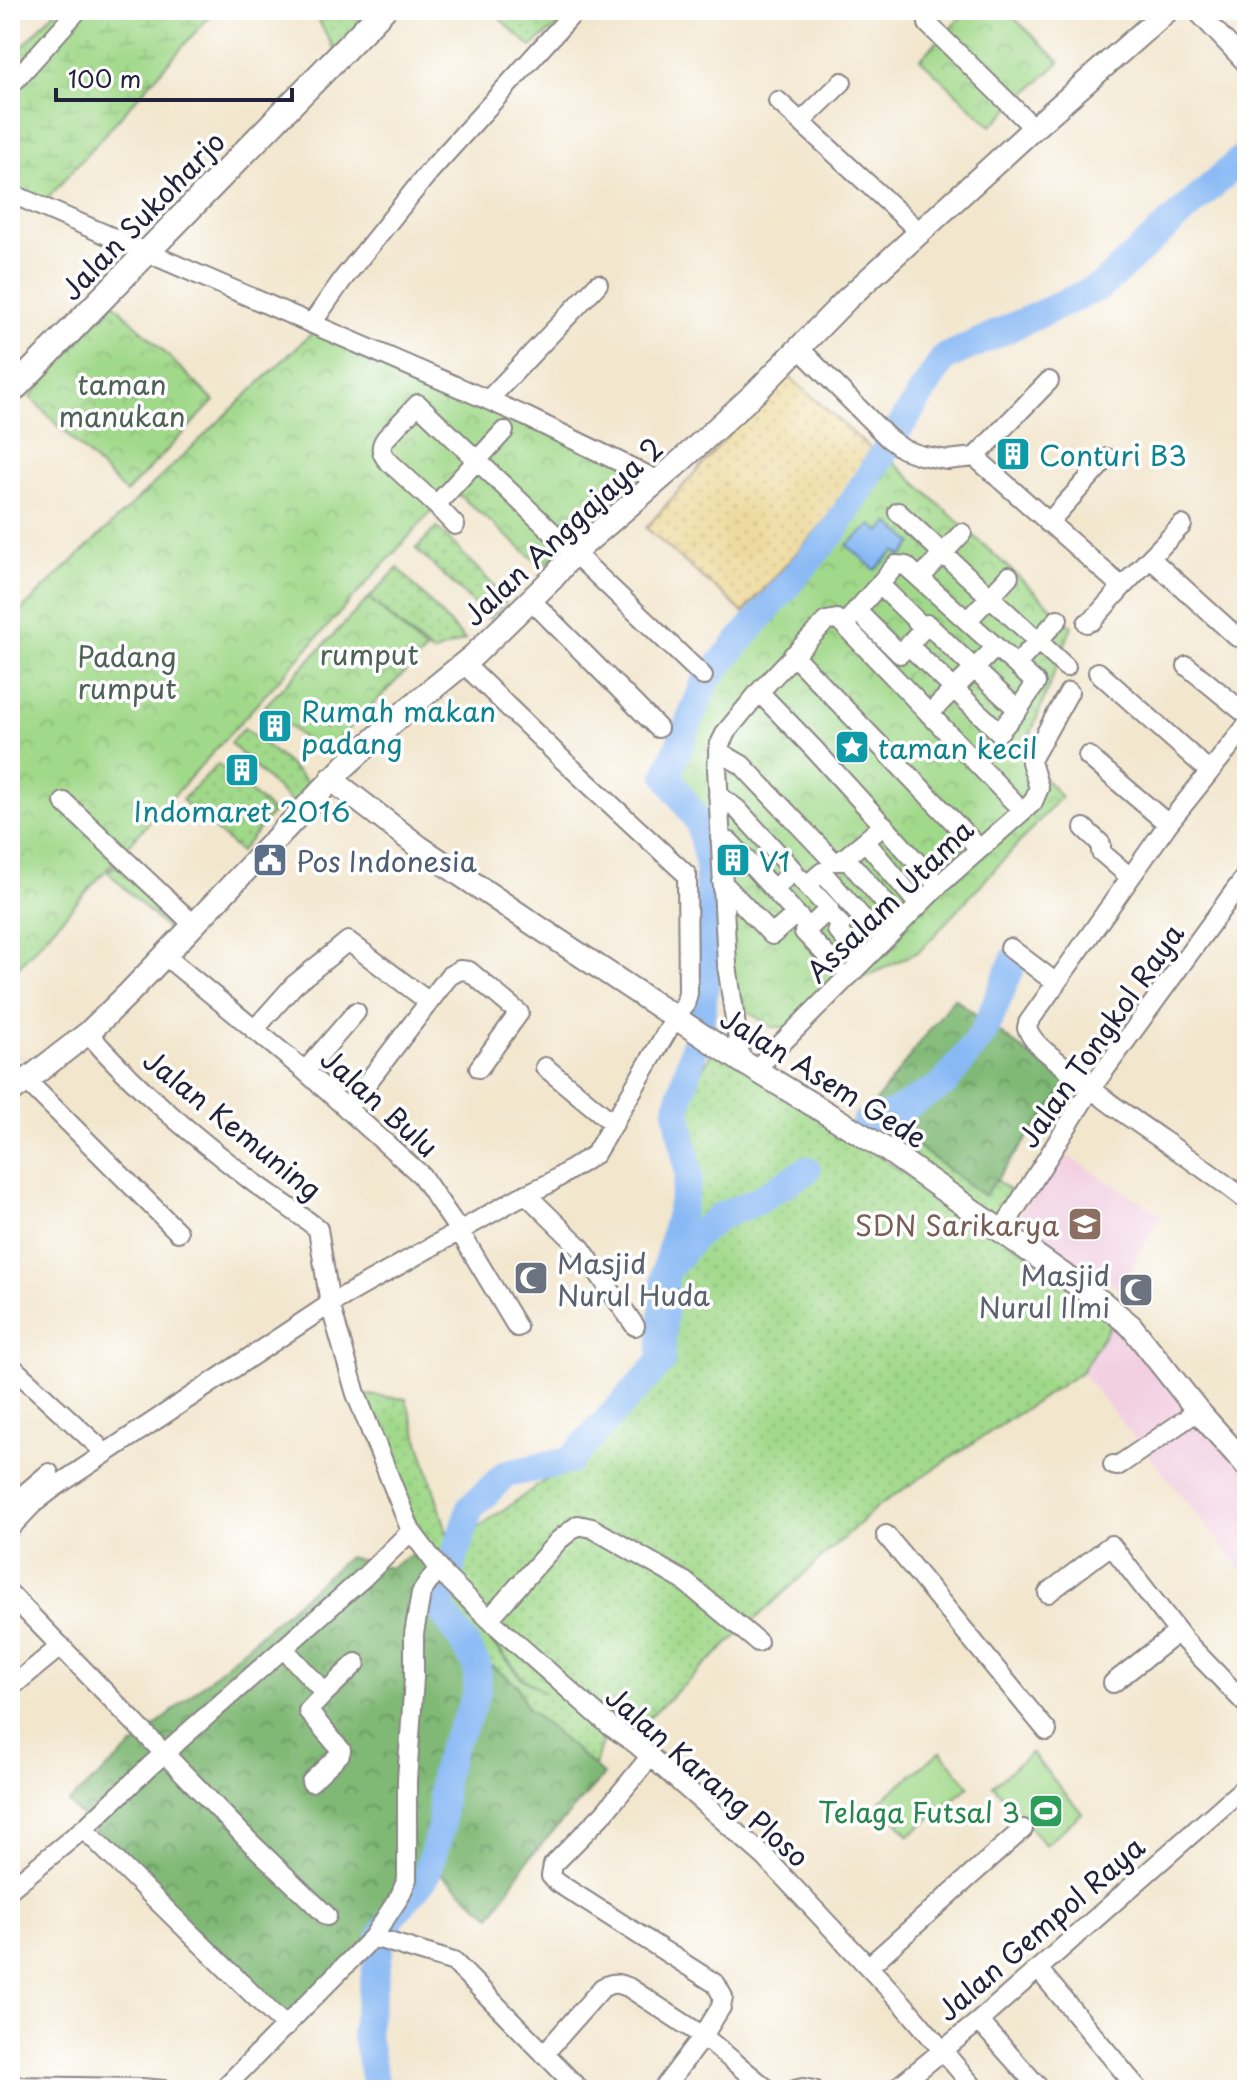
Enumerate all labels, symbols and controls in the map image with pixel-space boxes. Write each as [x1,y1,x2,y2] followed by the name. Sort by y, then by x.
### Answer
[56,52,292,102] scale bar
[68,60,141,96] text: 100 m
[50,121,234,309] street label: Jalan Sukoharjo
[59,362,185,437] park label: taman manukan
[452,427,672,635] street label: Jalan Anggajaya 2
[1039,433,1187,476] place label: Conturi B3
[994,435,1032,473] building icon: Conturi B3
[319,632,419,675] park label: rumput
[77,634,177,709] park label: Padang rumput
[301,689,496,764] place label: Rumah makan padang
[256,707,294,745] building icon: Rumah makan padang
[878,726,1038,769] place label: taman kecil
[833,728,871,766] place icon: taman kecil
[223,751,261,789] building icon: Indomaret 2016
[134,789,350,832] place label: Indomaret 2016
[795,808,983,992] street label: Assalam Utama
[296,839,478,882] place label: Pos Indonesia
[759,839,790,882] place label: V1
[251,841,289,879] public building icon: Pos Indonesia
[714,841,752,879] building icon: V1
[1006,914,1194,1156] street label: Jalan Tongkol Raya
[712,996,936,1158] street label: Jalan Asem Gede
[312,1037,448,1167] street label: Jalan Bulu
[134,1038,332,1210] street label: Jalan Kemuning
[855,1203,1059,1246] place label: SDN Sarikarya
[1066,1205,1104,1243] school or university icon: SDN Sarikarya
[557,1241,711,1316] place label: Masjid Nurul Huda
[979,1253,1110,1328] place label: Masjid Nurul Ilmi
[512,1259,550,1297] mosque icon: Masjid Nurul Huda
[1117,1271,1155,1309] mosque icon: Masjid Nurul Ilmi
[597,1675,819,1877] street label: Jalan Karang Ploso
[818,1790,1020,1833] place label: Telaga Futsal 3
[1027,1792,1065,1830] sports icon: Telaga Futsal 3
[926,1825,1154,2031] street label: Jalan Gempol Raya

